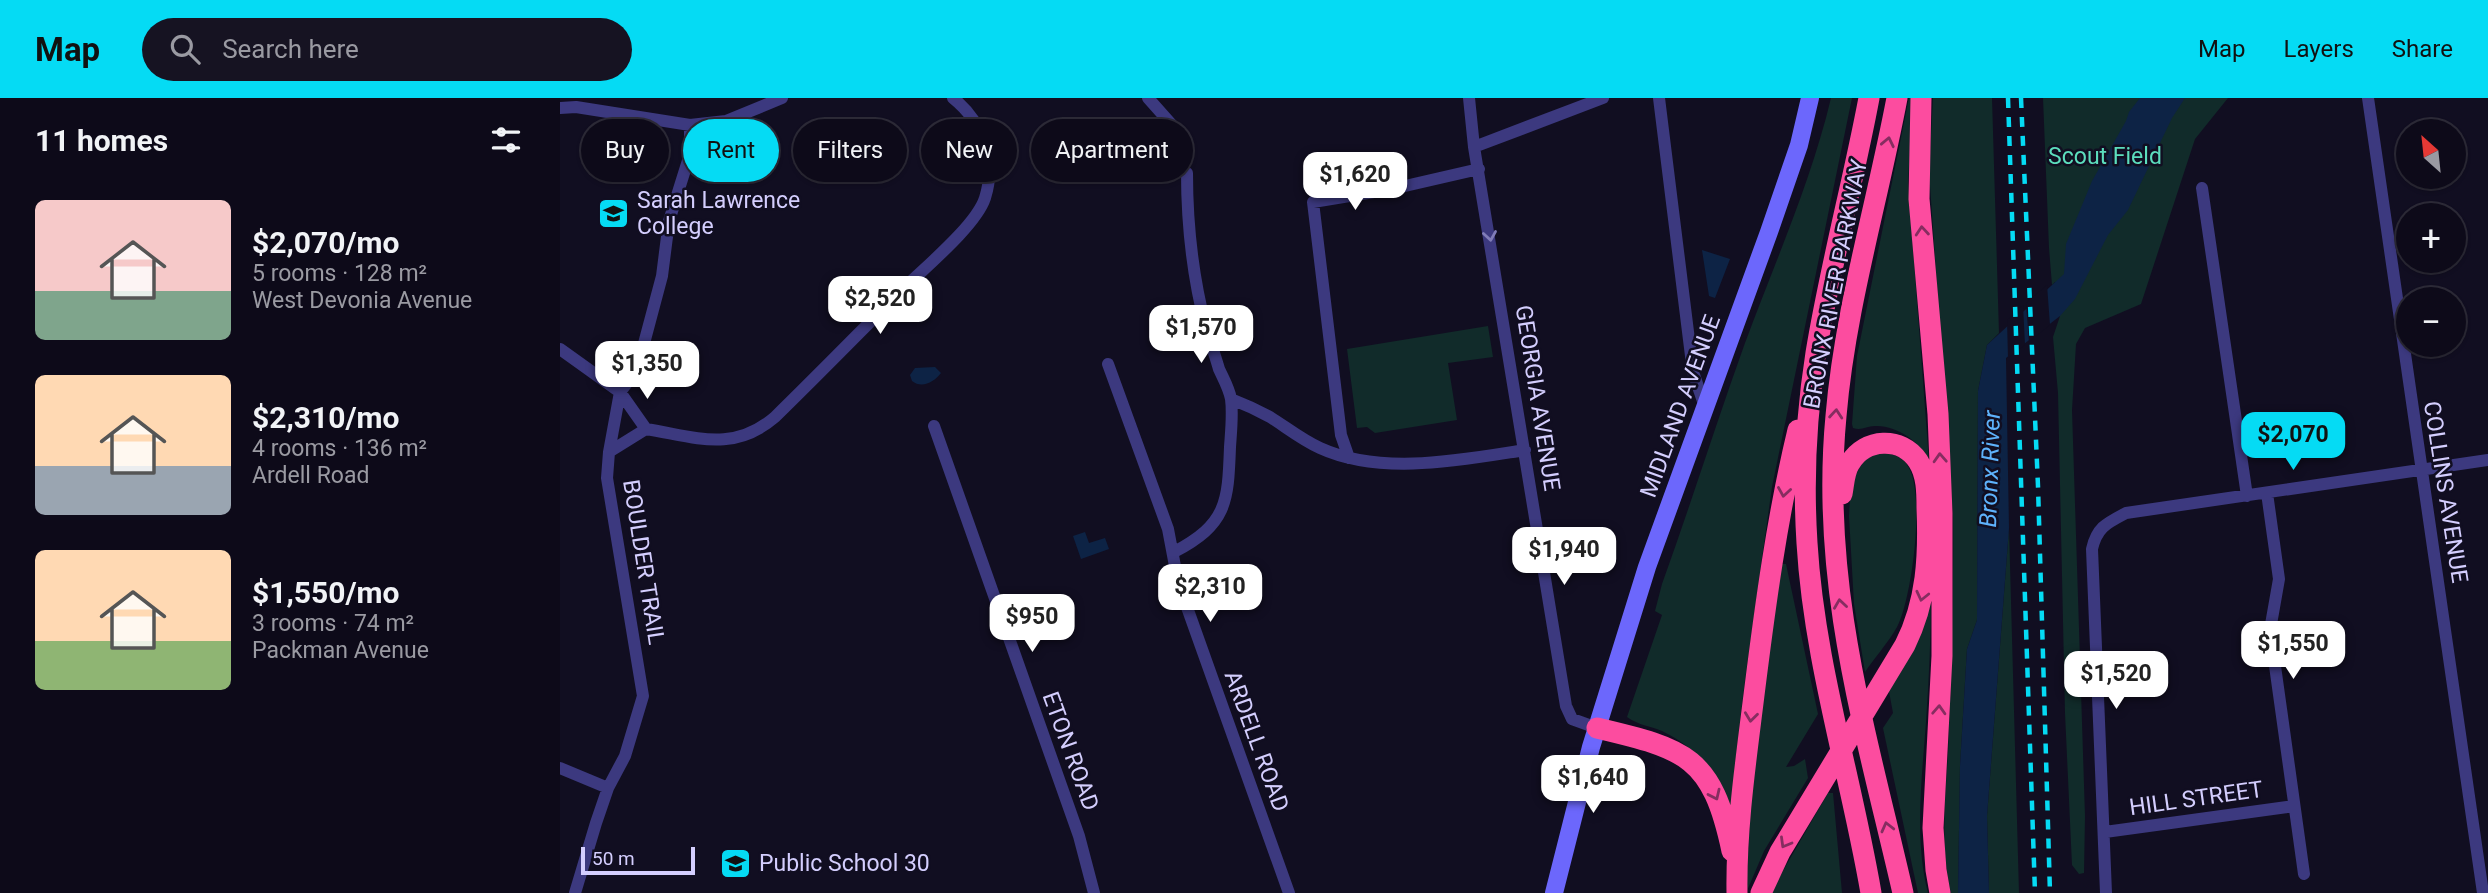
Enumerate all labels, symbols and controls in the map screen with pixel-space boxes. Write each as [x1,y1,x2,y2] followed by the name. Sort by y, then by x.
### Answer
[142,18,632,81] search box
[35,30,100,69] text: Map
[166,30,204,68] icon: search
[222,34,359,64] text: Search here
[2198,35,2246,63] text: Map
[2284,35,2354,63] text: Layers
[2392,35,2453,63] text: Share
[581,119,669,182] chip: Buy
[683,119,779,182] chip: Rent
[793,119,907,182] chip: Filters
[921,119,1017,182] chip: New
[1031,119,1193,182] chip: Apartment
[2396,119,2466,189] north arrow
[2396,119,2466,357] map controls
[487,121,525,159] icon: filters
[35,123,168,158] text: 11 homes
[1879,136,1894,148] one-way arrow
[2048,143,2162,170] park label: Scout Field
[1298,152,1412,212] pin: $1,620
[1798,157,1873,411] street label: BRONX RIVER PARKWAY
[1319,161,1391,188] text: $1,620
[637,187,800,240] place label: Sarah Lawrence College
[597,196,631,230] school or university icon: Sarah Lawrence College
[2396,203,2466,273] button: +
[252,225,400,260] text: $2,070/mo
[1915,226,1930,237] one-way arrow
[91,228,175,312] icon: home
[1482,230,1497,242] one-way arrow
[252,260,427,287] text: 5 rooms · 128 m²
[823,276,937,336] pin: $2,520
[844,285,916,312] text: $2,520
[252,287,472,314] text: West Devonia Avenue
[2396,287,2466,357] button: −
[1509,303,1566,493] street label: GEORGIA AVENUE
[1144,306,1258,365] pin: $1,570
[1635,311,1726,501] street label: MIDLAND AVENUE
[1165,314,1237,341] text: $1,570
[590,342,704,401] pin: $1,350
[611,350,683,377] text: $1,350
[2418,399,2473,585] street label: COLLINS AVENUE
[252,400,400,435] text: $2,310/mo
[91,403,175,487] icon: home
[1828,408,1843,419] one-way arrow
[1974,409,2006,528] water label: Bronx River
[2236,412,2350,472] pin: $2,070
[2257,421,2329,448] text: $2,070
[252,435,427,462] text: 4 rooms · 136 m²
[1933,452,1948,463] one-way arrow
[252,462,369,489] text: Ardell Road
[617,478,670,646] street label: BOULDER TRAIL
[1777,486,1792,497] one-way arrow
[1507,528,1621,587] pin: $1,940
[1528,536,1600,563] text: $1,940
[1153,564,1267,624] pin: $2,310
[1174,573,1246,600] text: $2,310
[252,575,400,610] text: $1,550/mo
[91,578,175,662] icon: home
[1916,590,1931,602] one-way arrow
[991,594,1073,654] pin: $950
[1832,598,1847,610] one-way arrow
[1006,603,1058,630] text: $950
[252,610,414,637] text: 3 rooms · 74 m²
[2236,622,2350,681] pin: $1,550
[2257,630,2329,657] text: $1,550
[252,637,429,664] text: Packman Avenue
[2059,652,2173,711] pin: $1,520
[2080,660,2152,687] text: $1,520
[1219,667,1294,815] street label: ARDELL ROAD
[1037,688,1105,814] street label: ETON ROAD
[1931,704,1946,715] one-way arrow
[1744,711,1759,722] one-way arrow
[1536,756,1650,815] pin: $1,640
[1557,764,1629,791] text: $1,640
[2127,776,2265,821] street label: HILL STREET
[1707,788,1721,800] one-way arrow
[1881,821,1896,833] one-way arrow
[1781,835,1794,848] one-way arrow
[581,844,695,876] scale bar
[719,846,753,880] school or university icon: Public School 30
[592,847,635,870] text: 50 m
[759,850,930,877] place label: Public School 30

